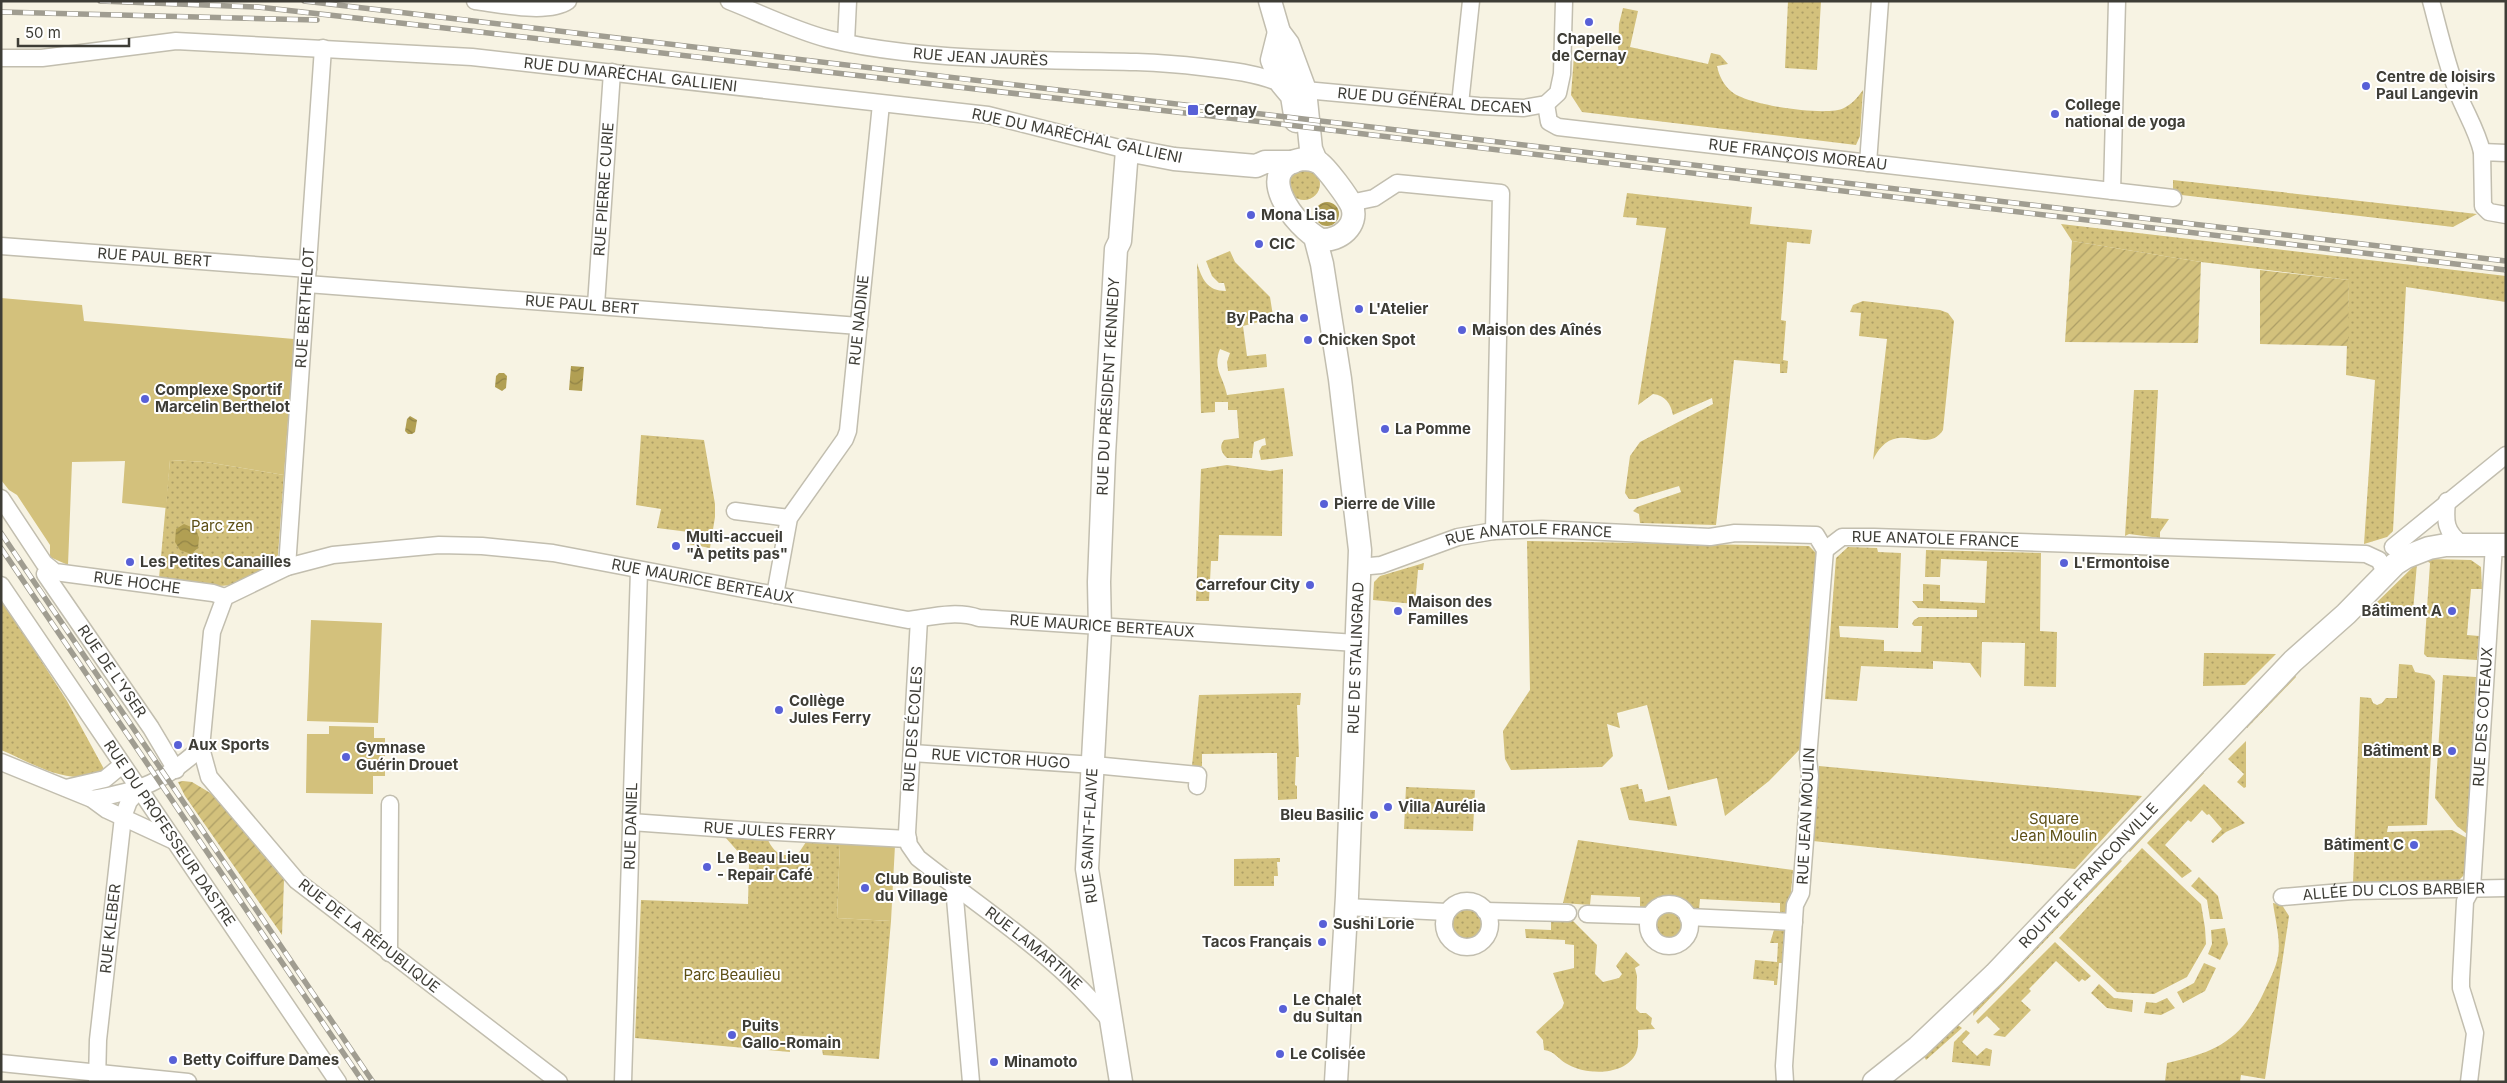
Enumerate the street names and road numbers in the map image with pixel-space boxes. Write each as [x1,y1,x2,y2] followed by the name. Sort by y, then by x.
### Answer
[912,43,1048,69] street label: RUE JEAN JAURÈS
[523,53,738,96] street label: RUE DU MARÉCHAL GALLIENI
[1337,83,1533,118] street label: RUE DU GÉNÉRAL DECAEN
[970,104,1184,167] street label: RUE DU MARÉCHAL GALLIENI
[589,122,618,257] street label: RUE PIERRE CURIE
[1708,134,1888,174] street label: RUE FRANÇOIS MOREAU
[97,243,213,271] street label: RUE PAUL BERT
[291,246,318,369] street label: RUE BERTHELOT
[845,274,873,366] street label: RUE NADINE
[1092,277,1123,496] street label: RUE DU PRÉSIDENT KENNEDY
[524,291,640,318] street label: RUE PAUL BERT
[1443,519,1613,550] street label: RUE ANATOLE FRANCE
[1852,527,2020,551] street label: RUE ANATOLE FRANCE
[610,554,796,607] street label: RUE MAURICE BERTEAUX
[92,567,182,598] street label: RUE HOCHE
[1343,582,1368,734] street label: RUE DE STALINGRAD
[1009,610,1195,641] street label: RUE MAURICE BERTEAUX
[74,621,151,721] street label: RUE DE L'YSER
[2469,646,2496,787] street label: RUE DES COTEAUX
[899,665,926,793] street label: RUE DES ÉCOLES
[100,736,240,930] street label: RUE DU PROFESSEUR DASTRE
[931,744,1071,772] street label: RUE VICTOR HUGO
[1792,747,1819,885] street label: RUE JEAN MOULIN
[1077,767,1102,905] street label: RUE SAINT-FLAIVE
[620,782,641,870] street label: RUE DANIEL
[2015,799,2162,952] street label: ROUTE DE FRANCONVILLE
[703,817,836,844] street label: RUE JULES FERRY
[295,874,444,997] street label: RUE DE LA RÉPUBLIQUE
[2302,878,2486,904] street label: ALLÉE DU CLOS BARBIER
[96,882,124,975] street label: RUE KLEBER
[981,902,1086,994] street label: RUE LAMARTINE

